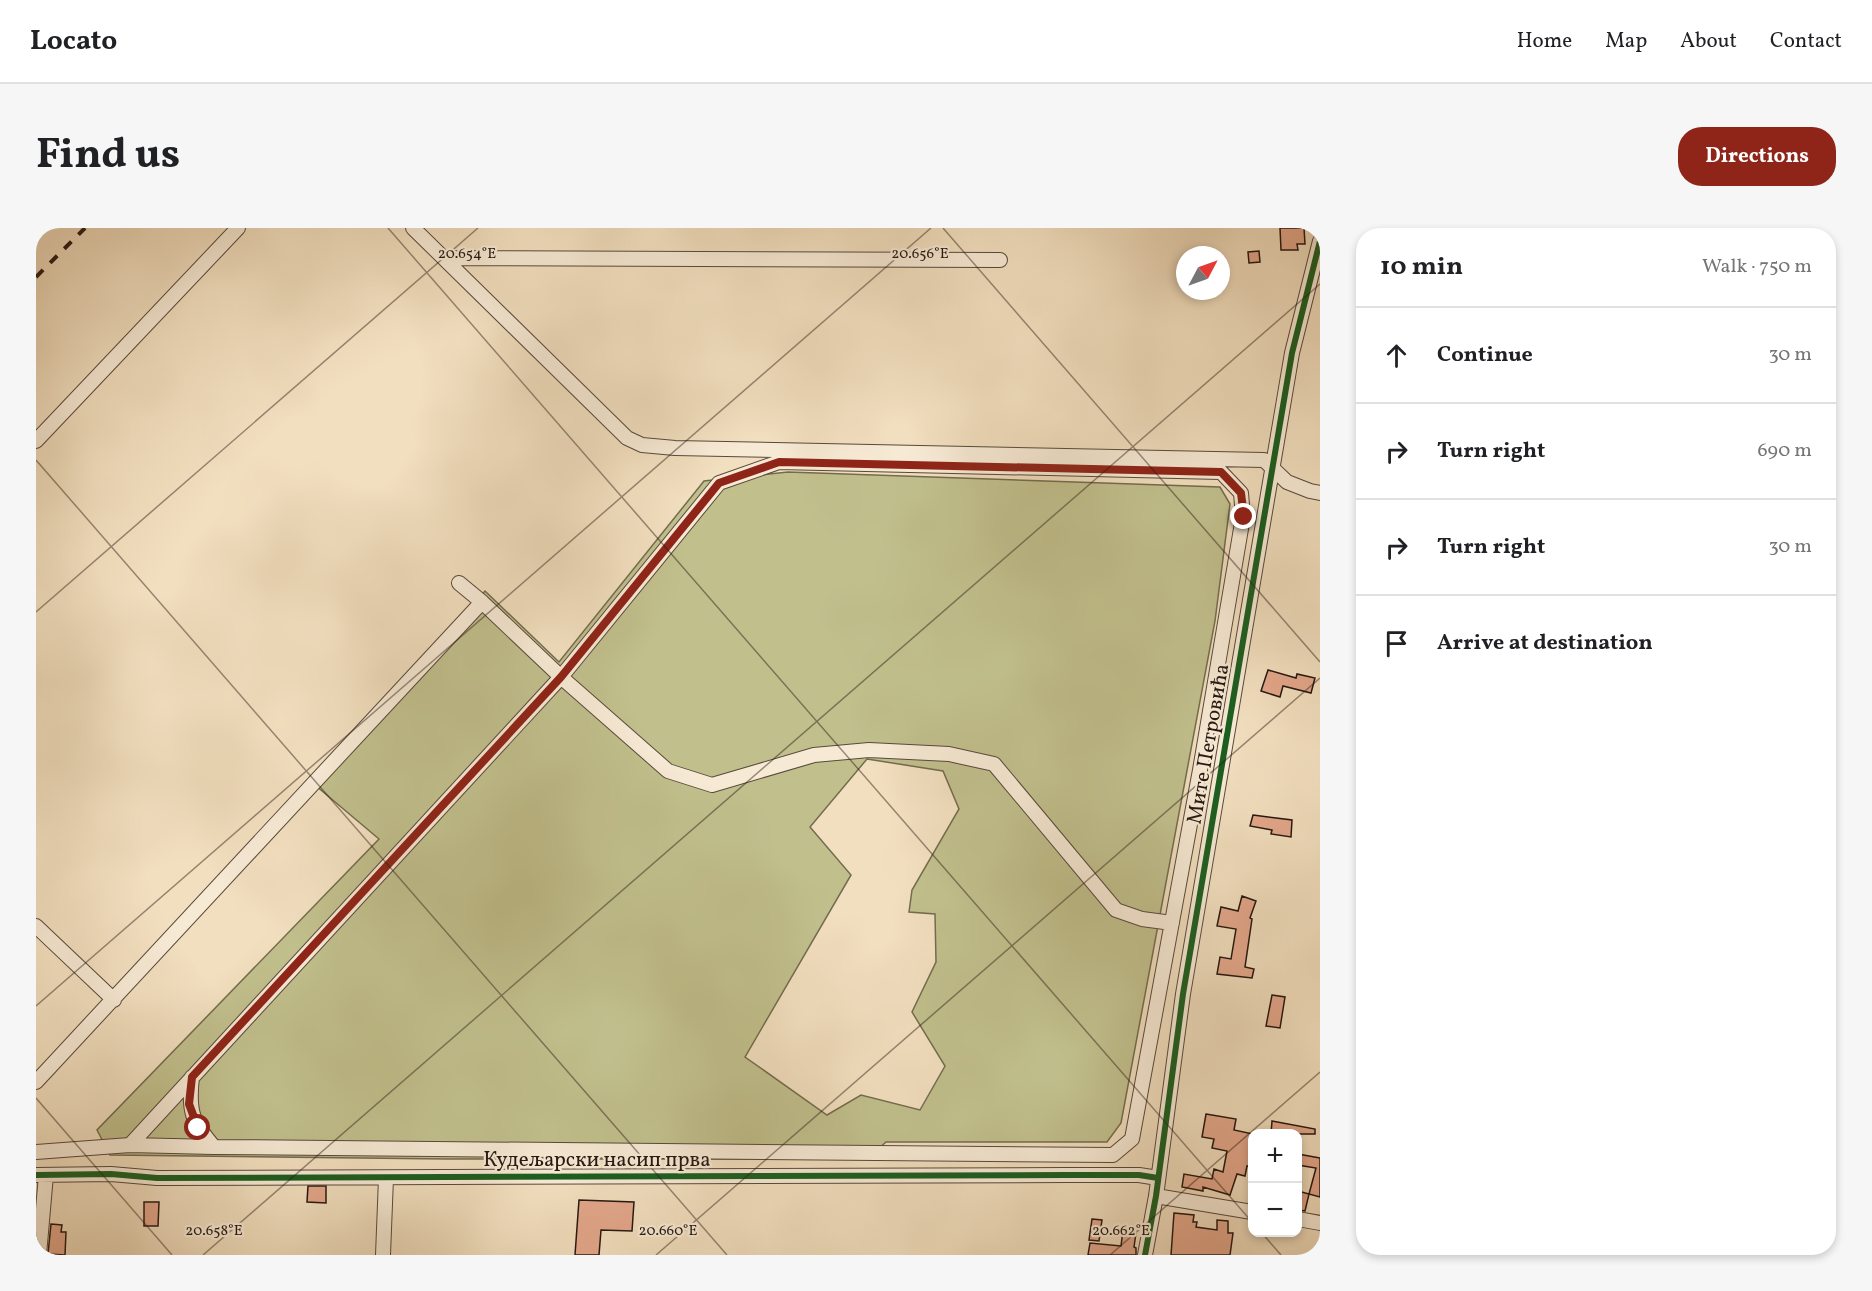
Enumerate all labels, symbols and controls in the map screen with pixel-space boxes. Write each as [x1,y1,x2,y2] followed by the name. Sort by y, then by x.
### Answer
[30,22,117,61] text: Locato
[1517,27,1572,56] text: Home
[1605,27,1647,56] text: Map
[1680,27,1737,56] text: About
[1770,27,1842,56] text: Contact
[36,127,180,186] text: Find us
[1678,127,1836,186] button: Directions
[438,244,496,265] text: 20.654°E
[891,244,949,265] text: 20.656°E
[1176,246,1230,300] north arrow
[1380,249,1463,285] text: 10 min
[1702,253,1812,281] text: Walk · 750 m
[1380,339,1413,372] icon: ahead
[1437,340,1533,371] text: Continue
[1768,341,1812,369] text: 30 m
[1380,435,1413,468] icon: right
[1437,436,1545,467] text: Turn right
[1757,437,1812,465] text: 690 m
[1230,503,1256,529] route end
[1380,531,1413,564] icon: right
[1437,532,1545,563] text: Turn right
[1768,533,1812,561] text: 30 m
[1380,627,1413,660] icon: arrive
[1437,628,1653,659] text: Arrive at destination
[1181,661,1237,827] street label: Мите Петровића
[184,1114,210,1140] route start
[1248,1129,1302,1237] map controls
[1248,1129,1302,1183] button: +
[483,1146,711,1175] street label: Кудељарски насип прва
[1248,1183,1302,1237] button: −
[185,1221,243,1242] text: 20.658°E
[639,1221,697,1242] text: 20.660°E
[1092,1221,1150,1242] text: 20.662°E

